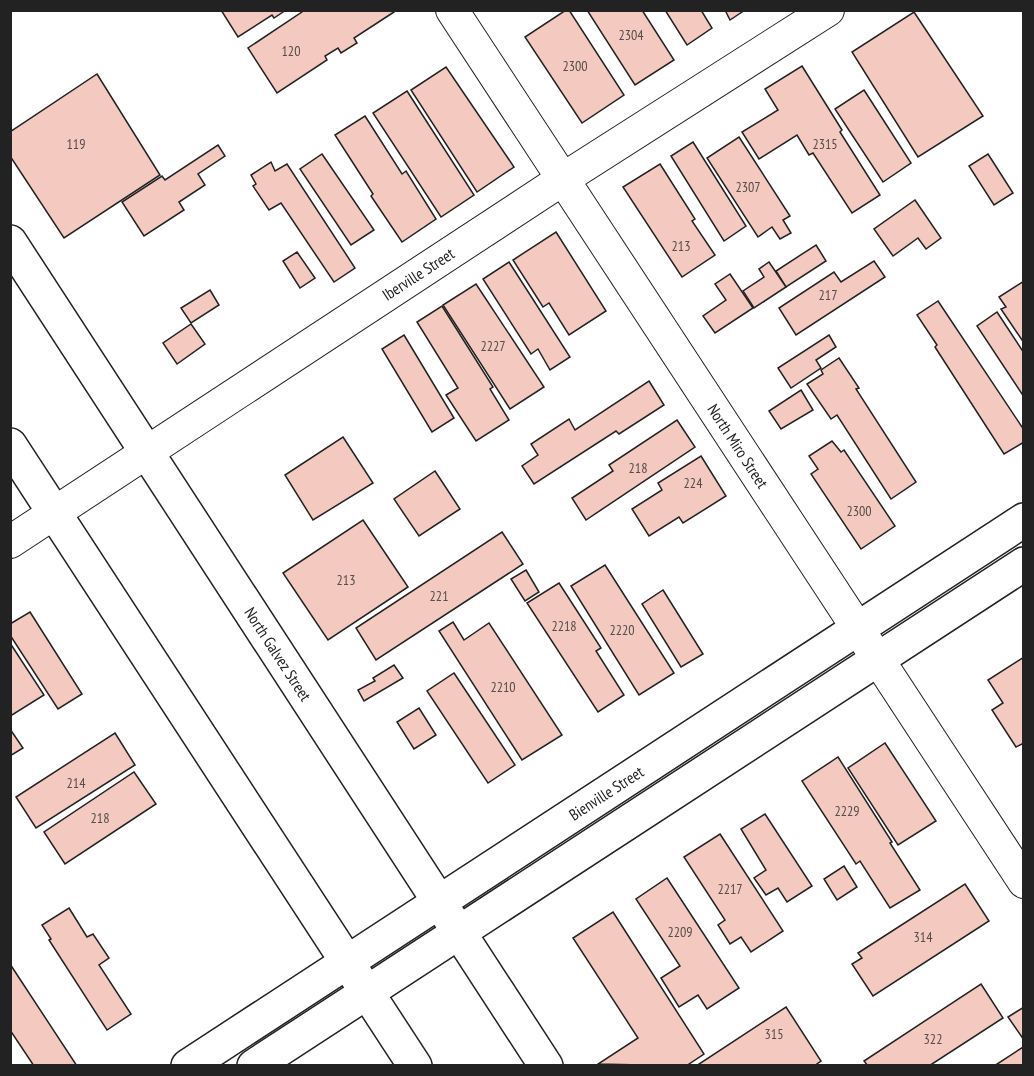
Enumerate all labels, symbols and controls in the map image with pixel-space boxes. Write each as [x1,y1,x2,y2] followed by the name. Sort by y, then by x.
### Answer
[618,26,644,44] house number: 2304
[282,42,300,60] house number: 120
[562,57,588,75] house number: 2300
[67,135,85,153] house number: 119
[812,135,838,153] house number: 2315
[735,178,761,196] house number: 2307
[672,237,690,255] house number: 213
[378,243,458,305] street label: Iberville Street
[819,286,837,304] house number: 217
[480,337,506,355] house number: 2227
[703,400,773,492] street label: North Miro Street
[629,459,647,477] house number: 218
[684,474,703,492] house number: 224
[846,502,872,520] house number: 2300
[337,571,355,589] house number: 213
[430,587,448,605] house number: 221
[240,603,316,705] street label: North Galvez Street
[551,617,577,635] house number: 2218
[609,621,635,639] house number: 2220
[490,678,516,696] house number: 2210
[565,761,648,825] street label: Bienville Street
[67,774,86,792] house number: 214
[834,802,860,820] house number: 2229
[91,809,109,827] house number: 218
[717,880,743,898] house number: 2217
[667,923,693,941] house number: 2209
[914,928,933,946] house number: 314
[765,1025,783,1043] house number: 315
[924,1030,942,1048] house number: 322

